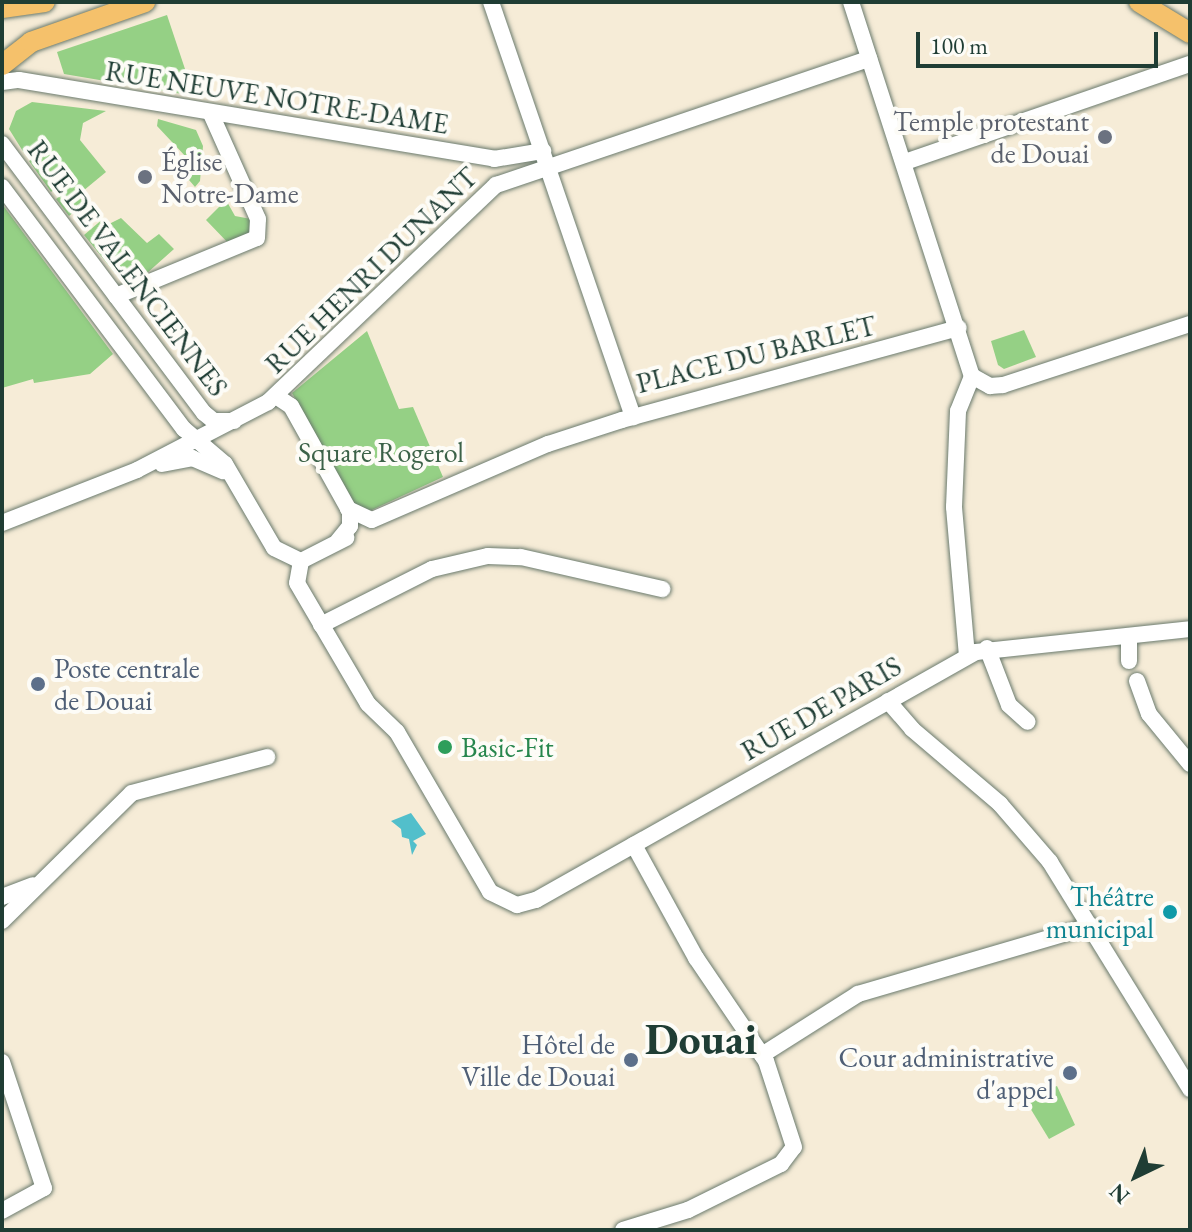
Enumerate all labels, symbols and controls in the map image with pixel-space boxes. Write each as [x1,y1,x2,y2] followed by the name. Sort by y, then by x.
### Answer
[920,16,1162,66] scale bar
[930,30,988,61] text: 100 m
[103,53,451,141] street label: RUE NEUVE NOTRE-DAME
[893,104,1089,170] place label: Temple protestant de Douai
[1096,128,1114,146] marker: Temple protestant de Douai
[21,133,235,403] street label: RUE DE VALENCIENNES
[161,144,299,210] place label: Église Notre-Dame
[258,160,484,380] street label: RUE HENRI DUNANT
[136,168,154,186] marker: Église Notre-Dame
[633,308,879,400] street label: PLACE DU BARLET
[298,435,464,469] park label: Square Rogerol
[735,649,907,767] street label: RUE DE PARIS
[54,651,200,717] place label: Poste centrale de Douai
[29,675,47,693] marker: Poste centrale de Douai
[461,730,554,764] place label: Basic-Fit
[436,738,454,756] marker: Basic-Fit
[1046,879,1154,945] place label: Théâtre municipal
[1161,903,1179,921] marker: Théâtre municipal
[645,1013,757,1065] district label: Douai
[461,1027,615,1093] place label: Hôtel de Ville de Douai
[838,1040,1054,1106] place label: Cour administrative d'appel
[622,1051,640,1069] marker: Hôtel de Ville de Douai
[1061,1064,1079,1082] marker: Cour administrative d'appel
[1096,1136,1176,1216] north arrow
[1103,1177,1136,1211] text: N

